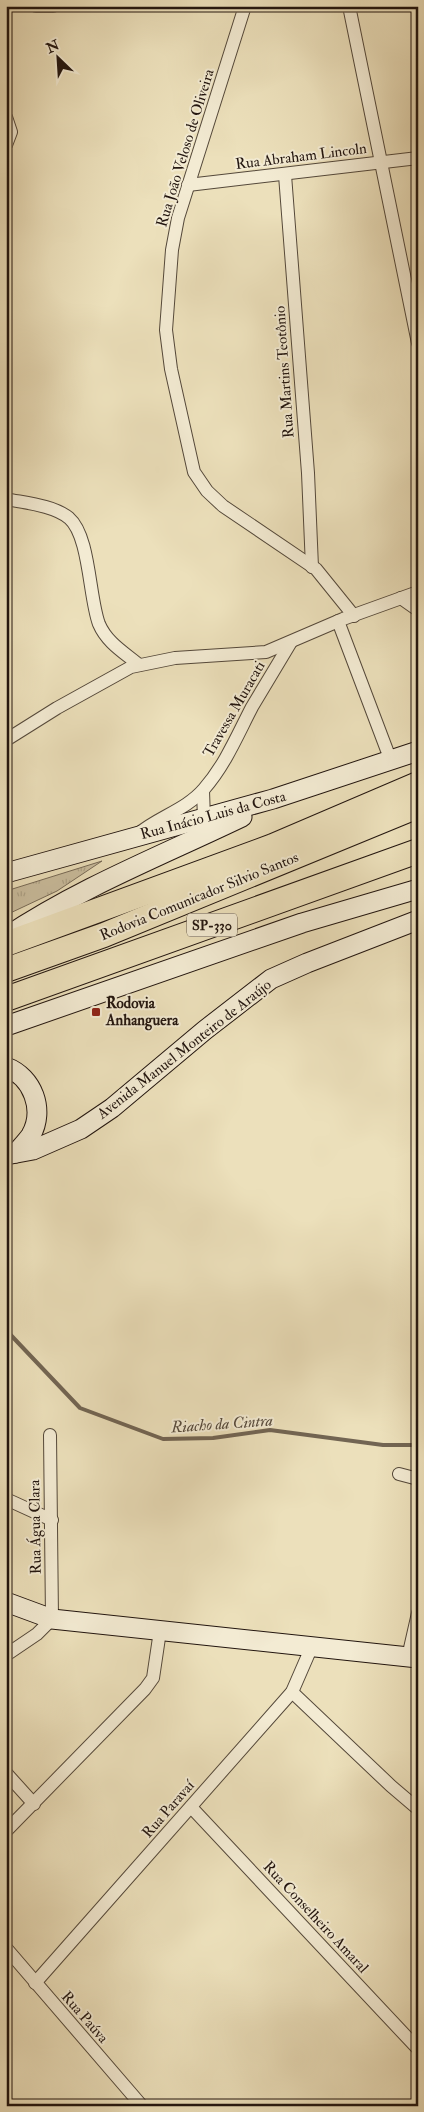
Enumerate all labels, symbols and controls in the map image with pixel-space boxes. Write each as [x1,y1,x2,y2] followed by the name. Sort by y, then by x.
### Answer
[32,32,82,82] north arrow
[43,36,62,57] text: N
[152,66,220,230] street label: Rua João Veloso de Oliveira
[234,139,368,174] street label: Rua Abraham Lincoln
[270,305,299,439] street label: Rua Martins Teotônio
[199,658,270,761] street label: Travessa Muracati
[138,787,289,844] street label: Rua Inácio Luis da Costa
[97,848,301,945] street label: Rodovia Comunicador Silvio Santos
[187,914,237,936] road number: SP-330
[93,975,275,1124] street label: Avenida Manuel Monteiro de Araújo
[105,994,179,1031] place label: Rodovia Anhanguera
[90,1006,102,1018] marker: Rodovia Anhanguera
[170,1410,274,1438] water label: Riacho da Cintra
[23,1479,46,1574] street label: Rua Água Clara
[138,1776,199,1842] street label: Rua Paravaí
[259,1858,372,1977] street label: Rua Conselheiro Amaral
[57,1987,113,2048] street label: Rua Paúva

